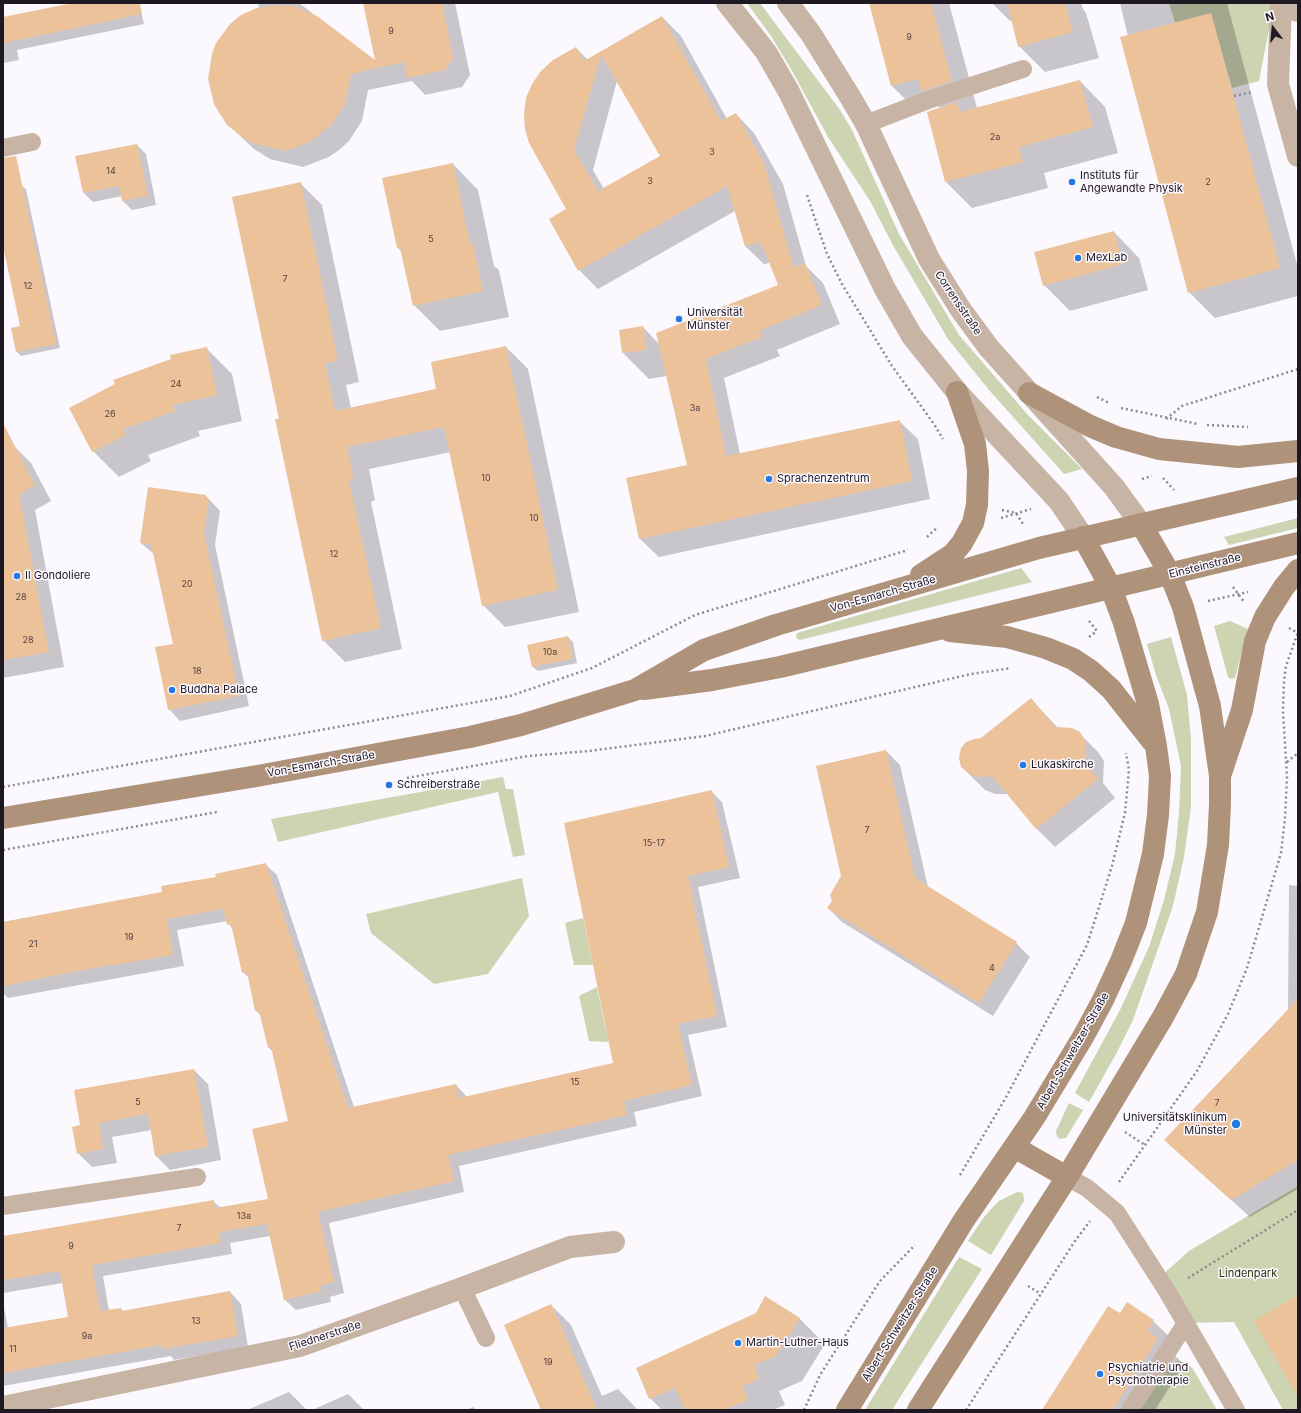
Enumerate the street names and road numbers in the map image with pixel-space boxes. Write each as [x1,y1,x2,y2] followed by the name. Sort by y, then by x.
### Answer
[932,268,984,338] street label: Corrensstraße
[1168,551,1242,581] street label: Einsteinstraße
[829,573,937,615] street label: Von-Esmarch-Straße
[266,748,376,780] street label: Von-Esmarch-Straße
[1034,990,1112,1112] street label: Albert-Schweitzer-Straße
[859,1264,941,1384] street label: Albert-Schweitzer-Straße
[287,1318,363,1354] street label: Fliednerstraße

